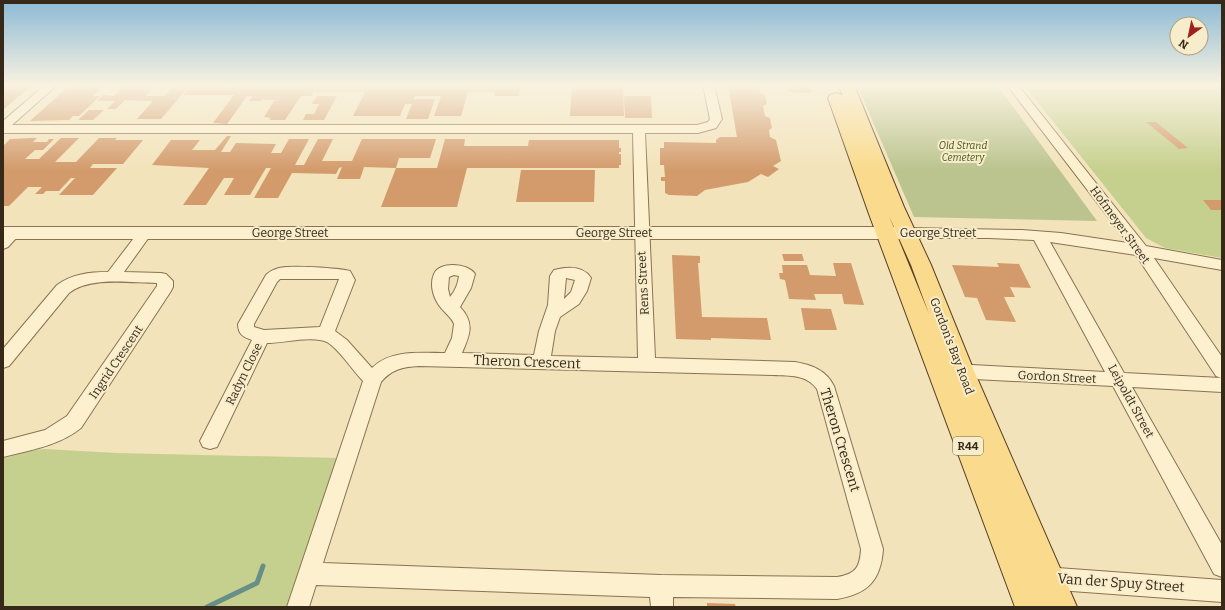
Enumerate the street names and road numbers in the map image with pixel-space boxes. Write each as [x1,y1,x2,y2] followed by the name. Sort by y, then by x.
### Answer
[1087,183,1153,267] street label: Hofmeyer Street
[252,226,329,240] street label: George Street
[576,226,653,240] street label: George Street
[900,226,977,240] street label: George Street
[634,250,652,315] street label: Rens Street
[927,296,977,396] street label: Gordon's Bay Road
[86,322,146,401] street label: Ingrid Crescent
[223,341,265,407] street label: Radyn Close
[473,352,581,372] street label: Theron Crescent
[1105,362,1157,441] street label: Leipoldt Street
[1017,368,1097,386] street label: Gordon Street
[816,386,864,494] street label: Theron Crescent
[953,437,983,455] road number: R44
[1057,570,1185,596] street label: Van der Spuy Street

